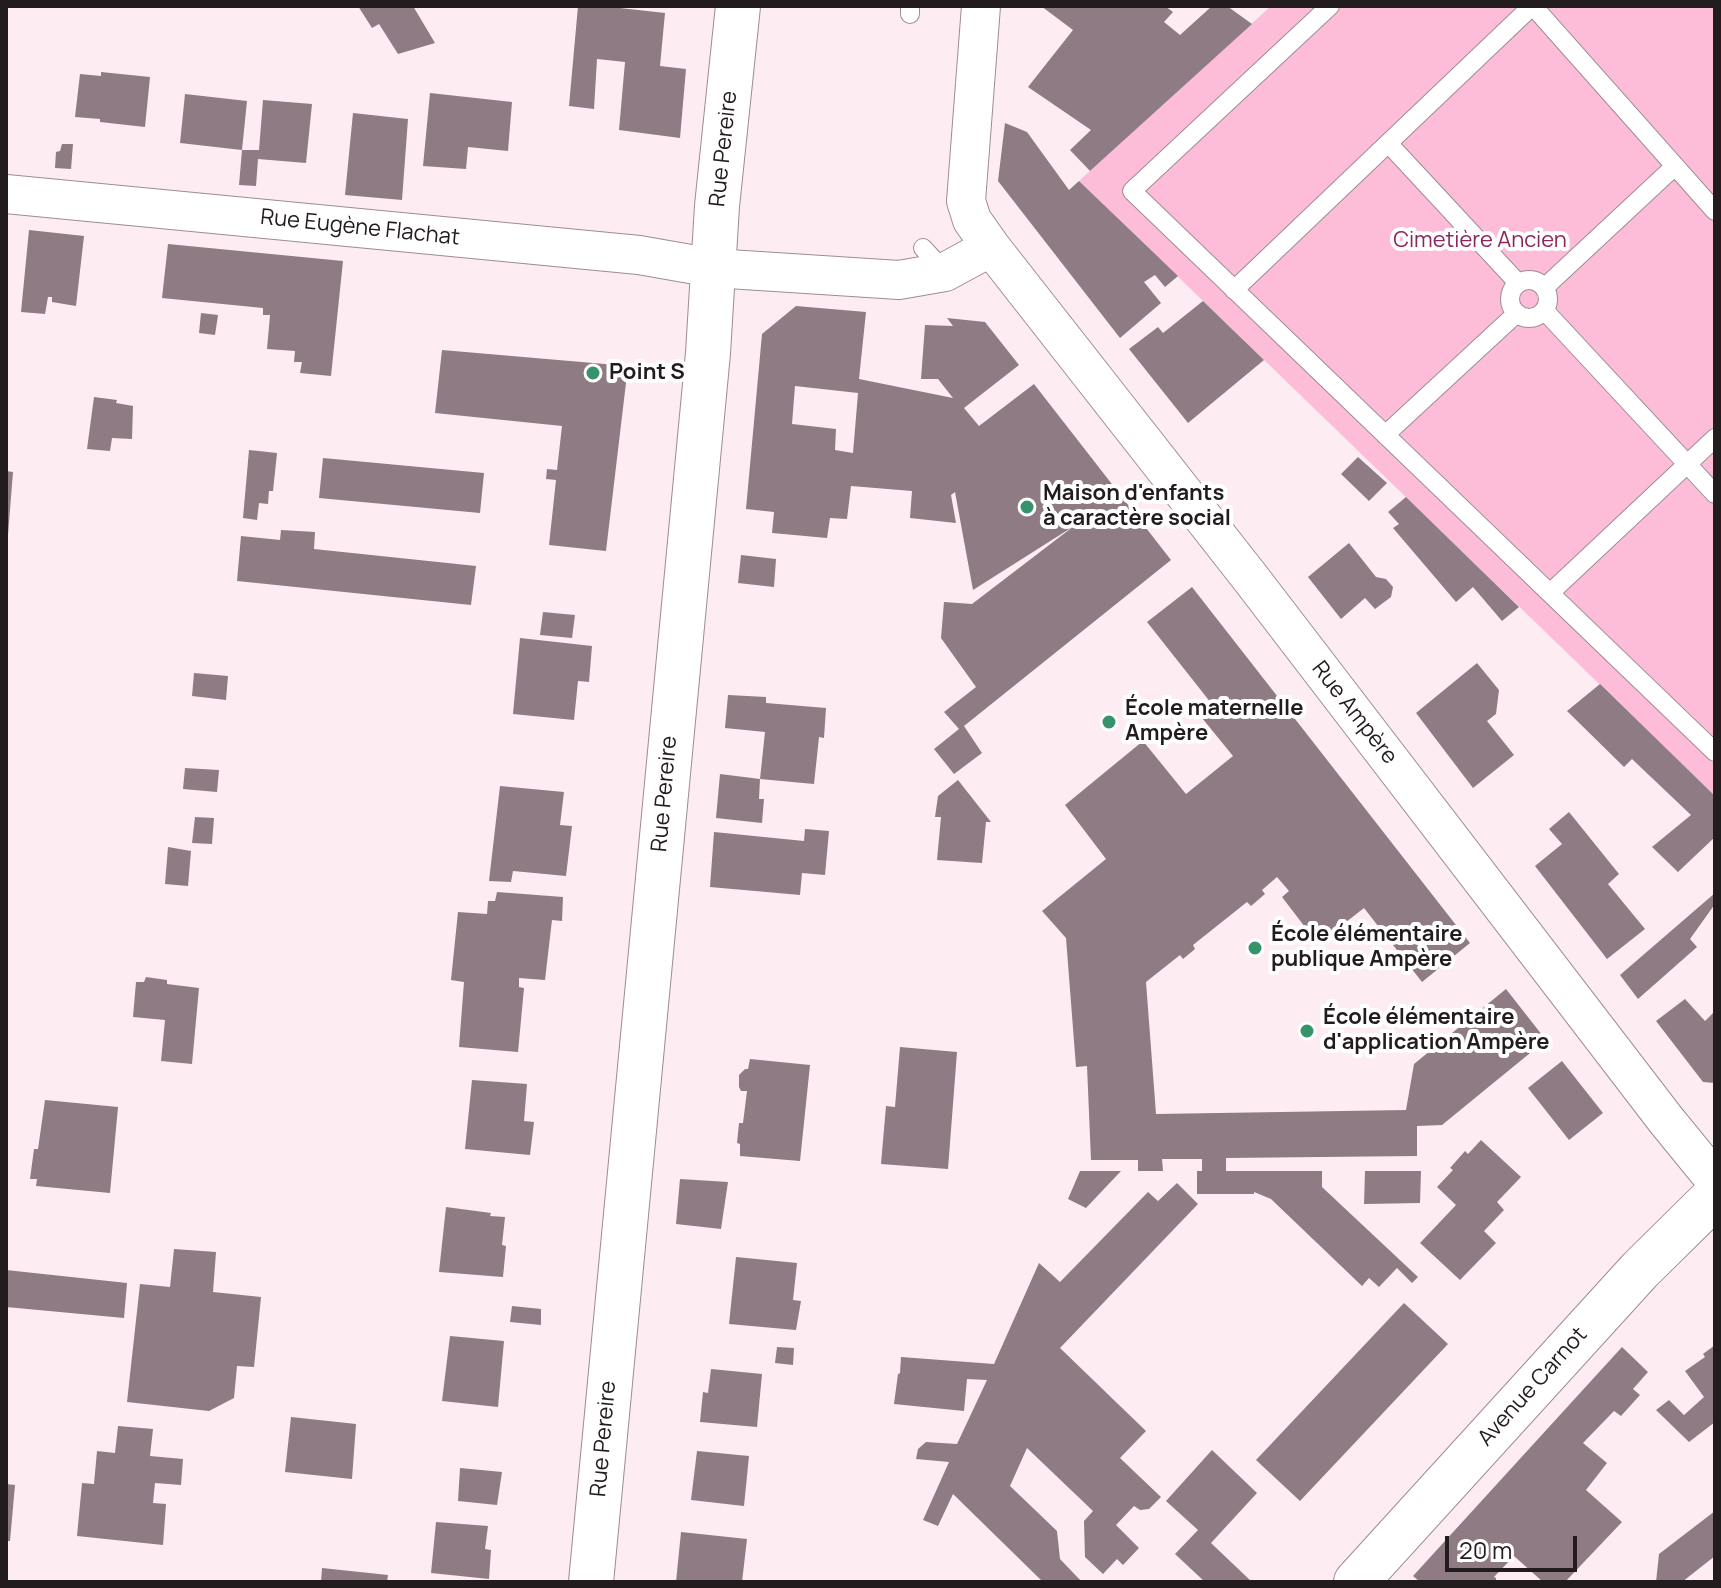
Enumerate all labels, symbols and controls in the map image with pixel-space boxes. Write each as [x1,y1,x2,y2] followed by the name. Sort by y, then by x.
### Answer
[705,90,743,208] street label: Rue Pereire
[259,204,461,252] street label: Rue Eugène Flachat
[1393,228,1567,254] park label: Cimetière Ancien
[609,360,685,386] place label: Point S
[584,364,602,382] marker: Point S
[1043,481,1231,532] place label: Maison d'enfants à caractère social
[1018,498,1036,516] marker: Maison d'enfants à caractère social
[1306,656,1402,770] street label: Rue Ampère
[1125,696,1303,748] place label: École maternelle Ampère
[1100,713,1118,731] marker: École maternelle Ampère
[647,735,683,853] street label: Rue Pereire
[1271,922,1462,974] place label: École élémentaire publique Ampère
[1246,939,1264,957] marker: École élémentaire publique Ampère
[1323,1005,1549,1056] place label: École élémentaire d'application Ampère
[1298,1022,1316,1040] marker: École élémentaire d'application Ampère
[1473,1322,1593,1452] street label: Avenue Carnot
[586,1380,622,1498] street label: Rue Pereire
[1449,1520,1581,1570] scale bar
[1459,1533,1512,1566] text: 20 m

